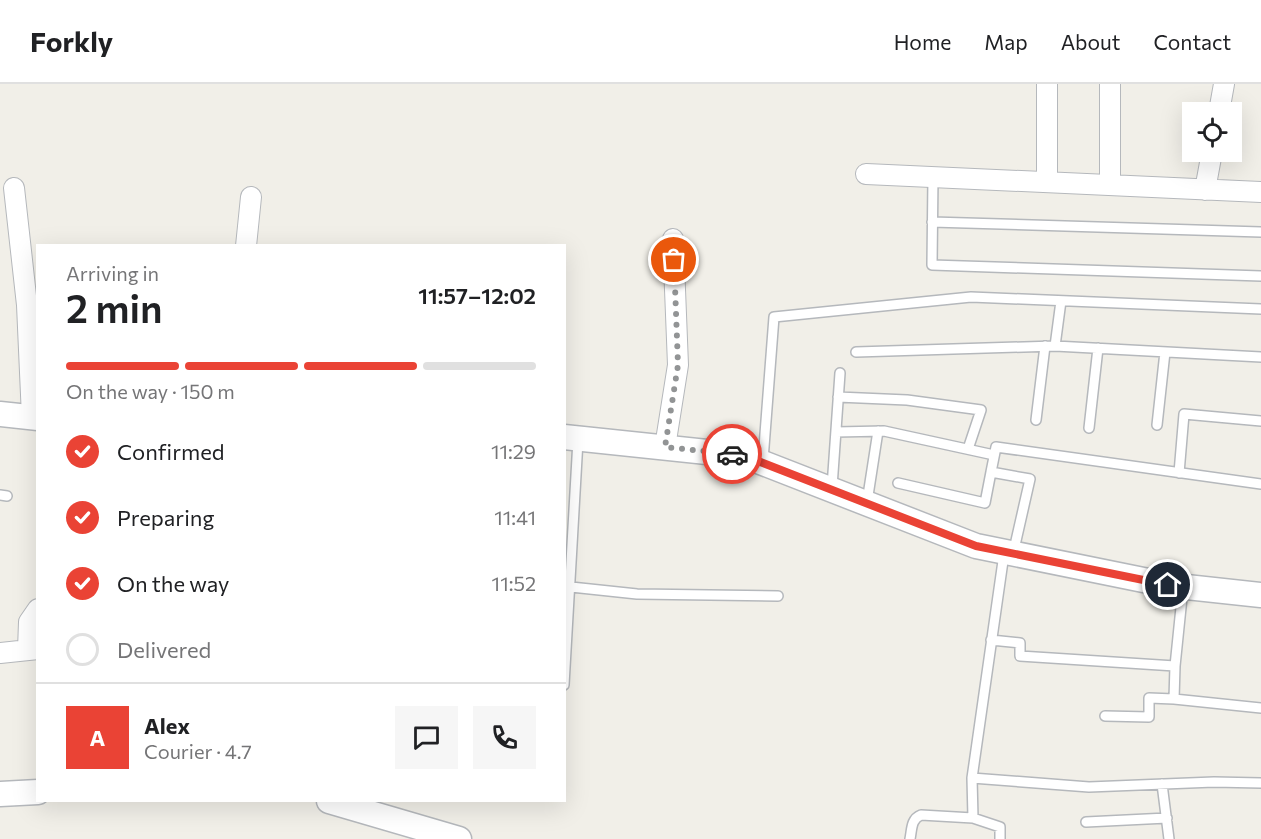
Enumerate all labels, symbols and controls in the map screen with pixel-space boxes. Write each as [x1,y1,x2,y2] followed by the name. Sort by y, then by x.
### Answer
[30,24,113,58] text: Forkly
[894,29,951,54] text: Home
[984,29,1028,54] text: Map
[1061,29,1120,54] text: About
[1153,29,1231,54] text: Contact
[1182,102,1242,162] map controls
[1182,102,1242,162] button: locate
[648,234,699,285] pin
[657,243,690,276] icon: bag
[66,261,159,285] text: Arriving in
[418,282,536,309] text: 11:57–12:02
[66,283,163,331] text: 2 min
[66,379,235,403] text: On the way · 150 m
[702,424,762,484] courier
[66,435,99,468] icon: check
[117,438,224,465] text: Confirmed
[716,438,749,471] icon: car
[491,439,536,463] text: 11:29
[66,501,99,534] icon: check
[117,504,214,531] text: Preparing
[494,505,536,529] text: 11:41
[1142,559,1193,610] pin
[66,567,99,600] icon: check
[1151,568,1184,601] icon: home
[117,570,229,597] text: On the way
[492,571,536,595] text: 11:52
[117,636,211,663] text: Delivered
[395,706,458,769] button: chat
[473,706,536,769] button: phone
[144,712,190,739] text: Alex
[90,724,105,751] text: A
[144,739,252,763] text: Courier · 4.7

